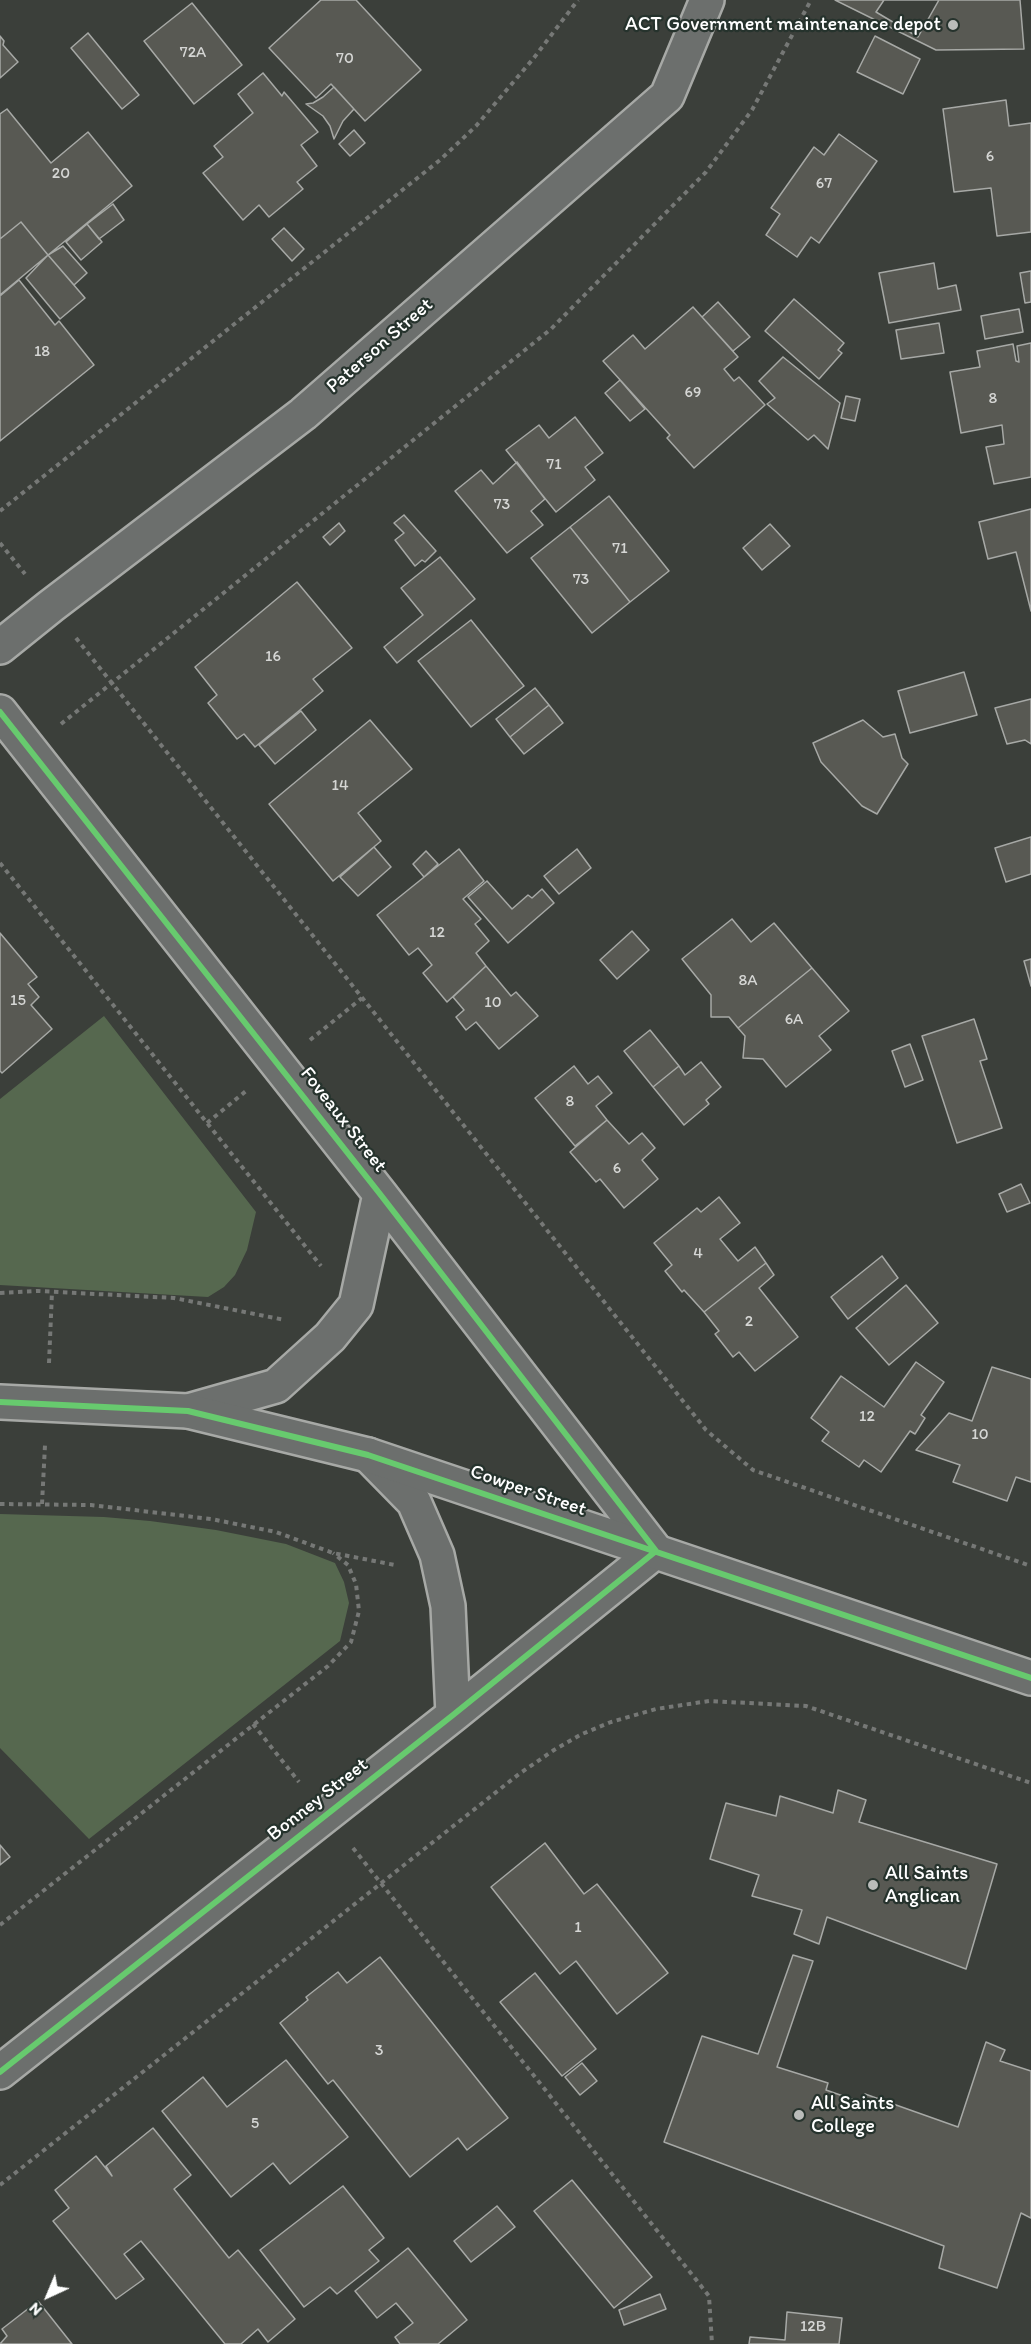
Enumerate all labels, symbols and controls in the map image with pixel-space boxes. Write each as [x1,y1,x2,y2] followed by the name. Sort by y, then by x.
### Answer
[625,13,941,37] place label: ACT Government maintenance depot
[946,18,960,32] marker: ACT Government maintenance depot
[180,43,206,63] house number: 72A
[336,49,354,69] house number: 70
[986,147,994,167] house number: 6
[52,164,70,184] house number: 20
[816,174,832,194] house number: 67
[322,293,438,399] street label: Paterson Street
[34,342,50,362] house number: 18
[685,383,701,403] house number: 69
[989,389,997,409] house number: 8
[546,455,562,475] house number: 71
[494,495,510,515] house number: 73
[612,539,628,559] house number: 71
[573,570,589,590] house number: 73
[265,647,281,667] house number: 16
[331,776,349,796] house number: 14
[429,923,445,943] house number: 12
[738,971,758,991] house number: 8A
[10,991,26,1011] house number: 15
[484,993,502,1013] house number: 10
[785,1010,803,1030] house number: 6A
[294,1063,392,1177] street label: Foveaux Street
[566,1092,574,1112] house number: 8
[613,1159,621,1179] house number: 6
[693,1244,703,1264] house number: 4
[745,1312,753,1332] house number: 2
[859,1407,875,1427] house number: 12
[971,1425,989,1445] house number: 10
[467,1460,589,1522] street label: Cowper Street
[263,1753,373,1847] street label: Bonney Street
[885,1862,968,1909] place label: All Saints Anglican
[866,1878,880,1892] marker: All Saints Anglican
[574,1918,582,1938] house number: 1
[375,2041,383,2061] house number: 3
[811,2092,894,2139] place label: All Saints College
[792,2108,806,2122] marker: All Saints College
[251,2114,259,2134] house number: 5
[18,2266,78,2326] north arrow
[25,2299,46,2320] text: N
[800,2317,826,2337] house number: 12B

